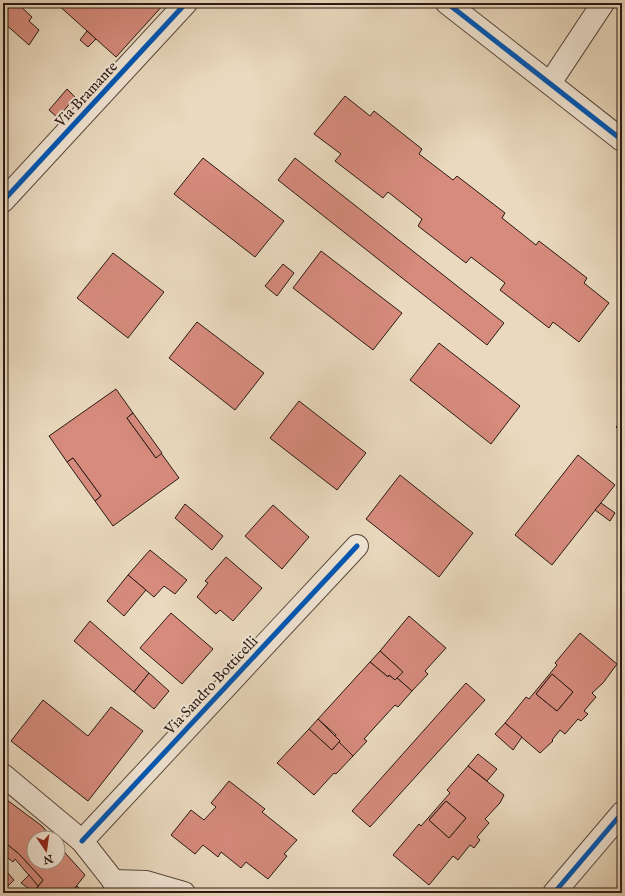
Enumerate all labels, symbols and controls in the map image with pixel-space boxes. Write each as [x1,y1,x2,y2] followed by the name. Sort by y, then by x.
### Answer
[50,57,122,132] street label: Via Bramante
[160,632,262,740] street label: Via Sandro Botticelli
[26,830,66,870] north arrow
[41,851,55,867] text: N

